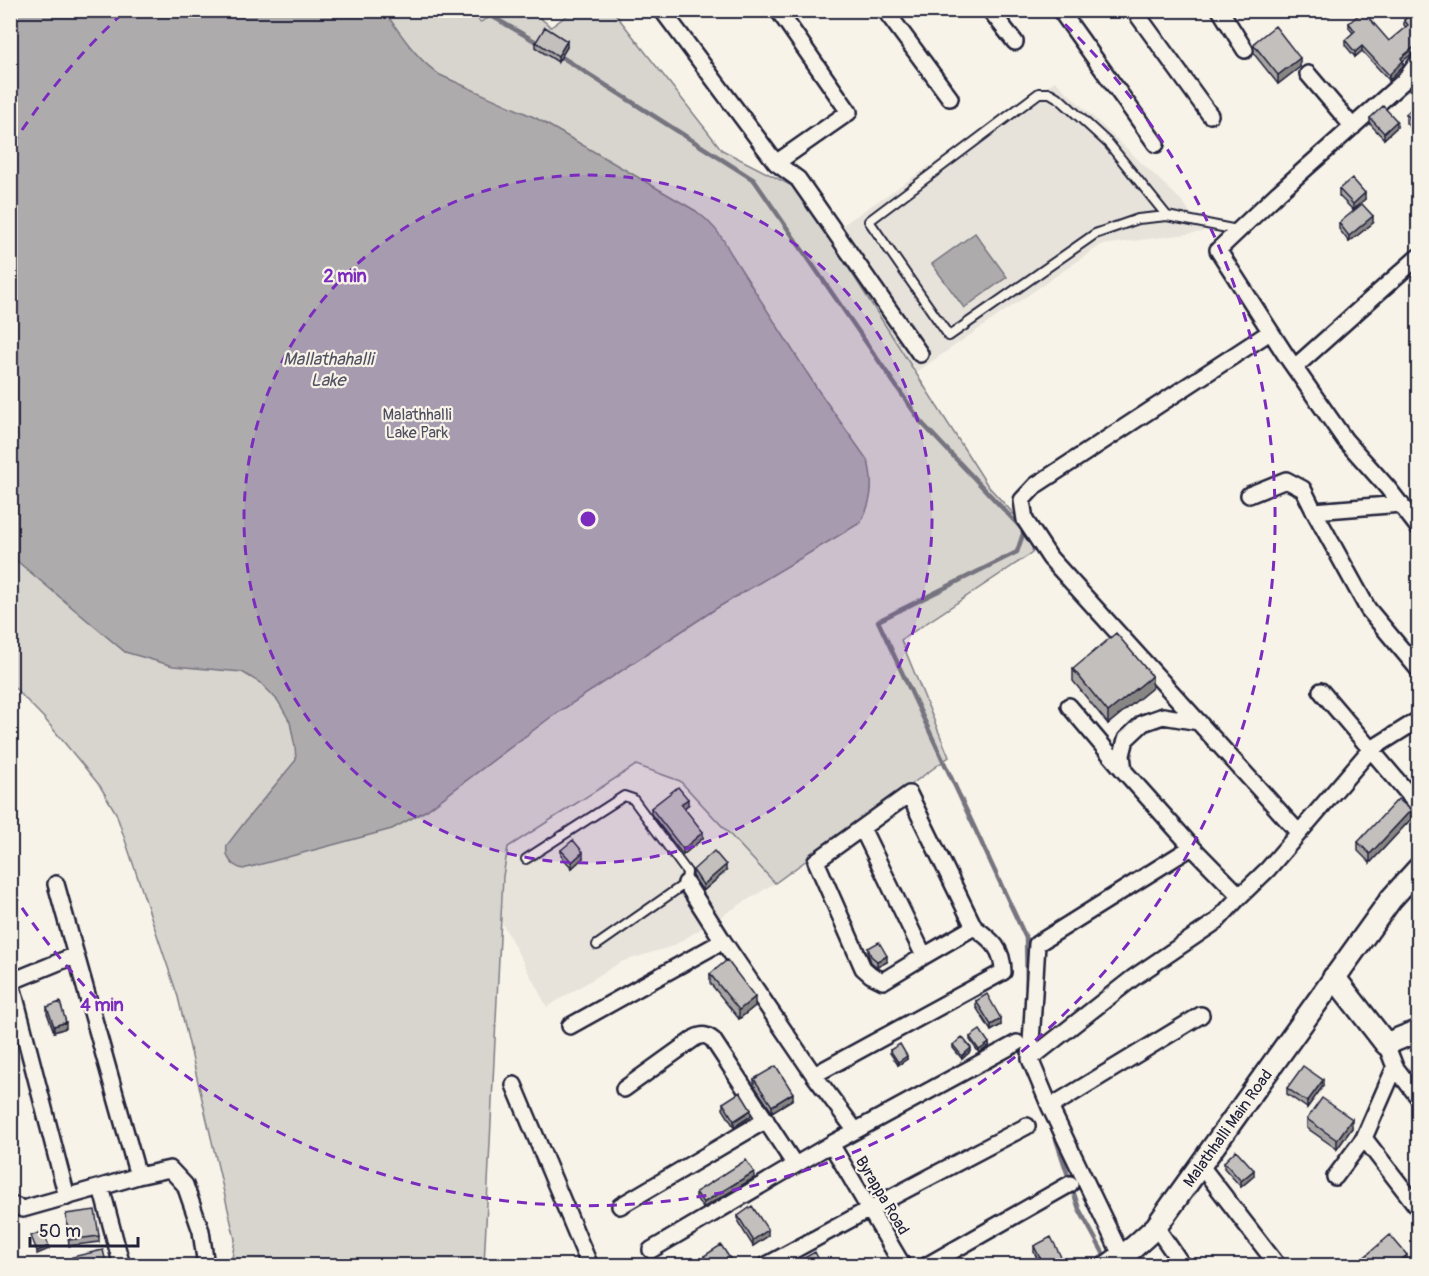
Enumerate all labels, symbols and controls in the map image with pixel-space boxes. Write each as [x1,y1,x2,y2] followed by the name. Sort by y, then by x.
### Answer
[323,265,367,288] text: 2 min
[283,348,376,392] water label: Mallathahalli Lake
[382,405,452,443] park label: Malathhalli Lake Park
[578,509,598,529] centre of rings
[80,994,124,1017] text: 4 min
[1179,1066,1277,1191] street label: Malathhalli Main Road
[851,1153,913,1238] street label: Byrappa Road
[30,1210,138,1248] scale bar
[39,1220,81,1243] text: 50 m

